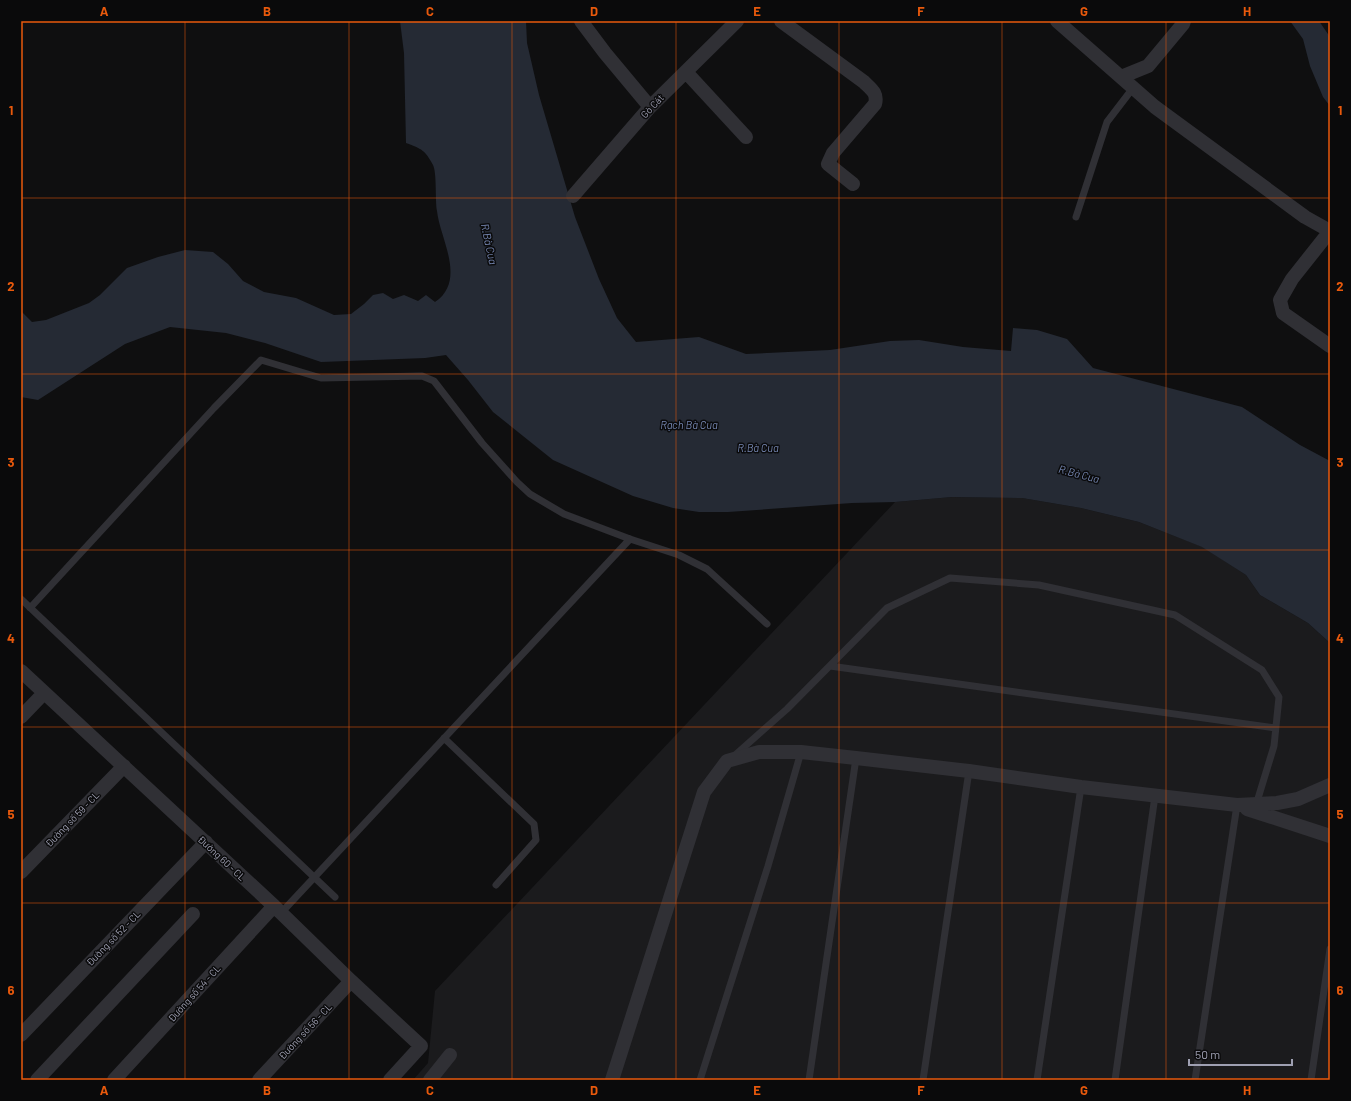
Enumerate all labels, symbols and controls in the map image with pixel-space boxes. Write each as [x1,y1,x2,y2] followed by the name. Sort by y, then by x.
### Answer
[100,3,109,19] text: A
[263,3,271,19] text: B
[426,3,434,19] text: C
[590,3,598,19] text: D
[753,3,761,19] text: E
[917,3,925,19] text: F
[1080,3,1088,19] text: G
[1243,3,1251,19] text: H
[638,91,666,120] street label: Gò Cát
[9,102,13,118] text: 1
[1338,102,1342,118] text: 1
[479,222,500,266] water label: R.Bà Cua
[7,278,15,294] text: 2
[1336,278,1344,294] text: 2
[660,418,718,431] water label: Rạch Bà Cua
[737,441,779,454] water label: R.Bà Cua
[7,454,15,470] text: 3
[1336,454,1344,470] text: 3
[1057,462,1101,485] water label: R.Bà Cua
[7,630,15,646] text: 4
[1336,630,1344,646] text: 4
[43,789,102,849] street label: Đường số 59 - CL
[7,806,15,822] text: 5
[1336,806,1344,822] text: 5
[196,833,249,883] street label: Đường 60 - CL
[83,908,143,968] street label: Đường số 52 - CL
[165,962,223,1024] street label: Đường số 54 - CL
[8,982,15,998] text: 6
[1337,982,1344,998] text: 6
[276,1000,334,1062] street label: Đường số 56 - CL
[1189,1041,1292,1067] scale bar
[1195,1047,1220,1061] text: 50 m
[100,1082,109,1098] text: A
[263,1082,271,1098] text: B
[426,1082,434,1098] text: C
[590,1082,598,1098] text: D
[753,1082,761,1098] text: E
[917,1082,925,1098] text: F
[1080,1082,1088,1098] text: G
[1243,1082,1251,1098] text: H

